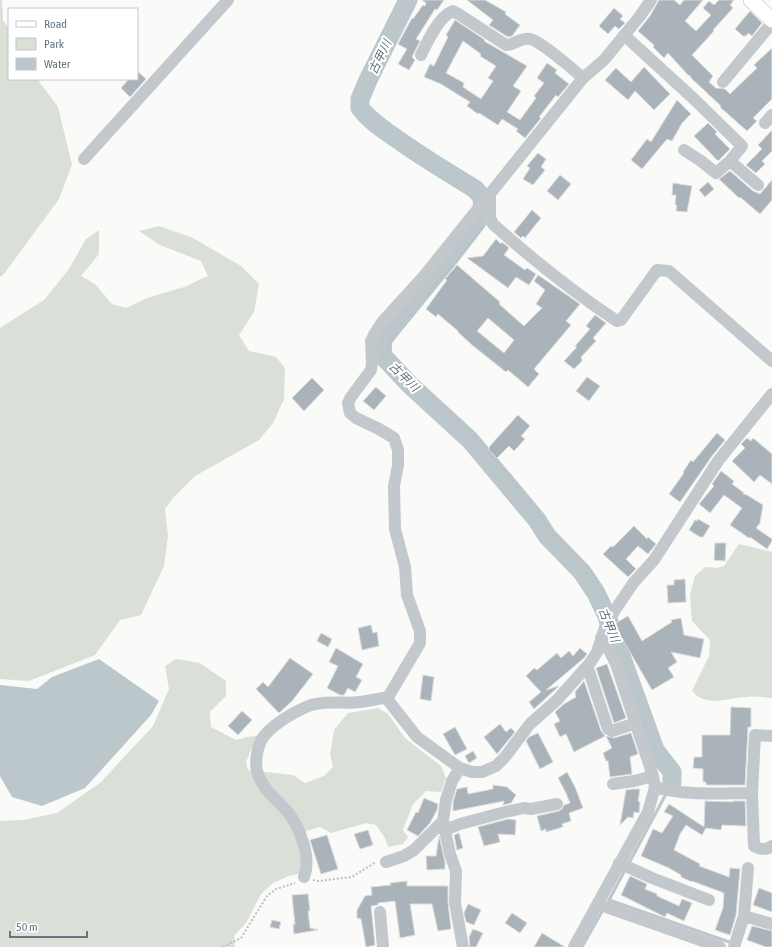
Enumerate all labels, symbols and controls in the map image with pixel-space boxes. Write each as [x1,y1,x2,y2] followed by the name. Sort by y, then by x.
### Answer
[8,8,138,80] legend
[44,17,67,31] text: Road
[366,36,395,76] water label: 古甲川
[44,37,65,51] text: Park
[44,57,71,71] text: Water
[386,359,423,396] water label: 古甲川
[596,606,623,646] water label: 古甲川
[10,913,87,939] scale bar
[16,920,38,934] text: 50 m

